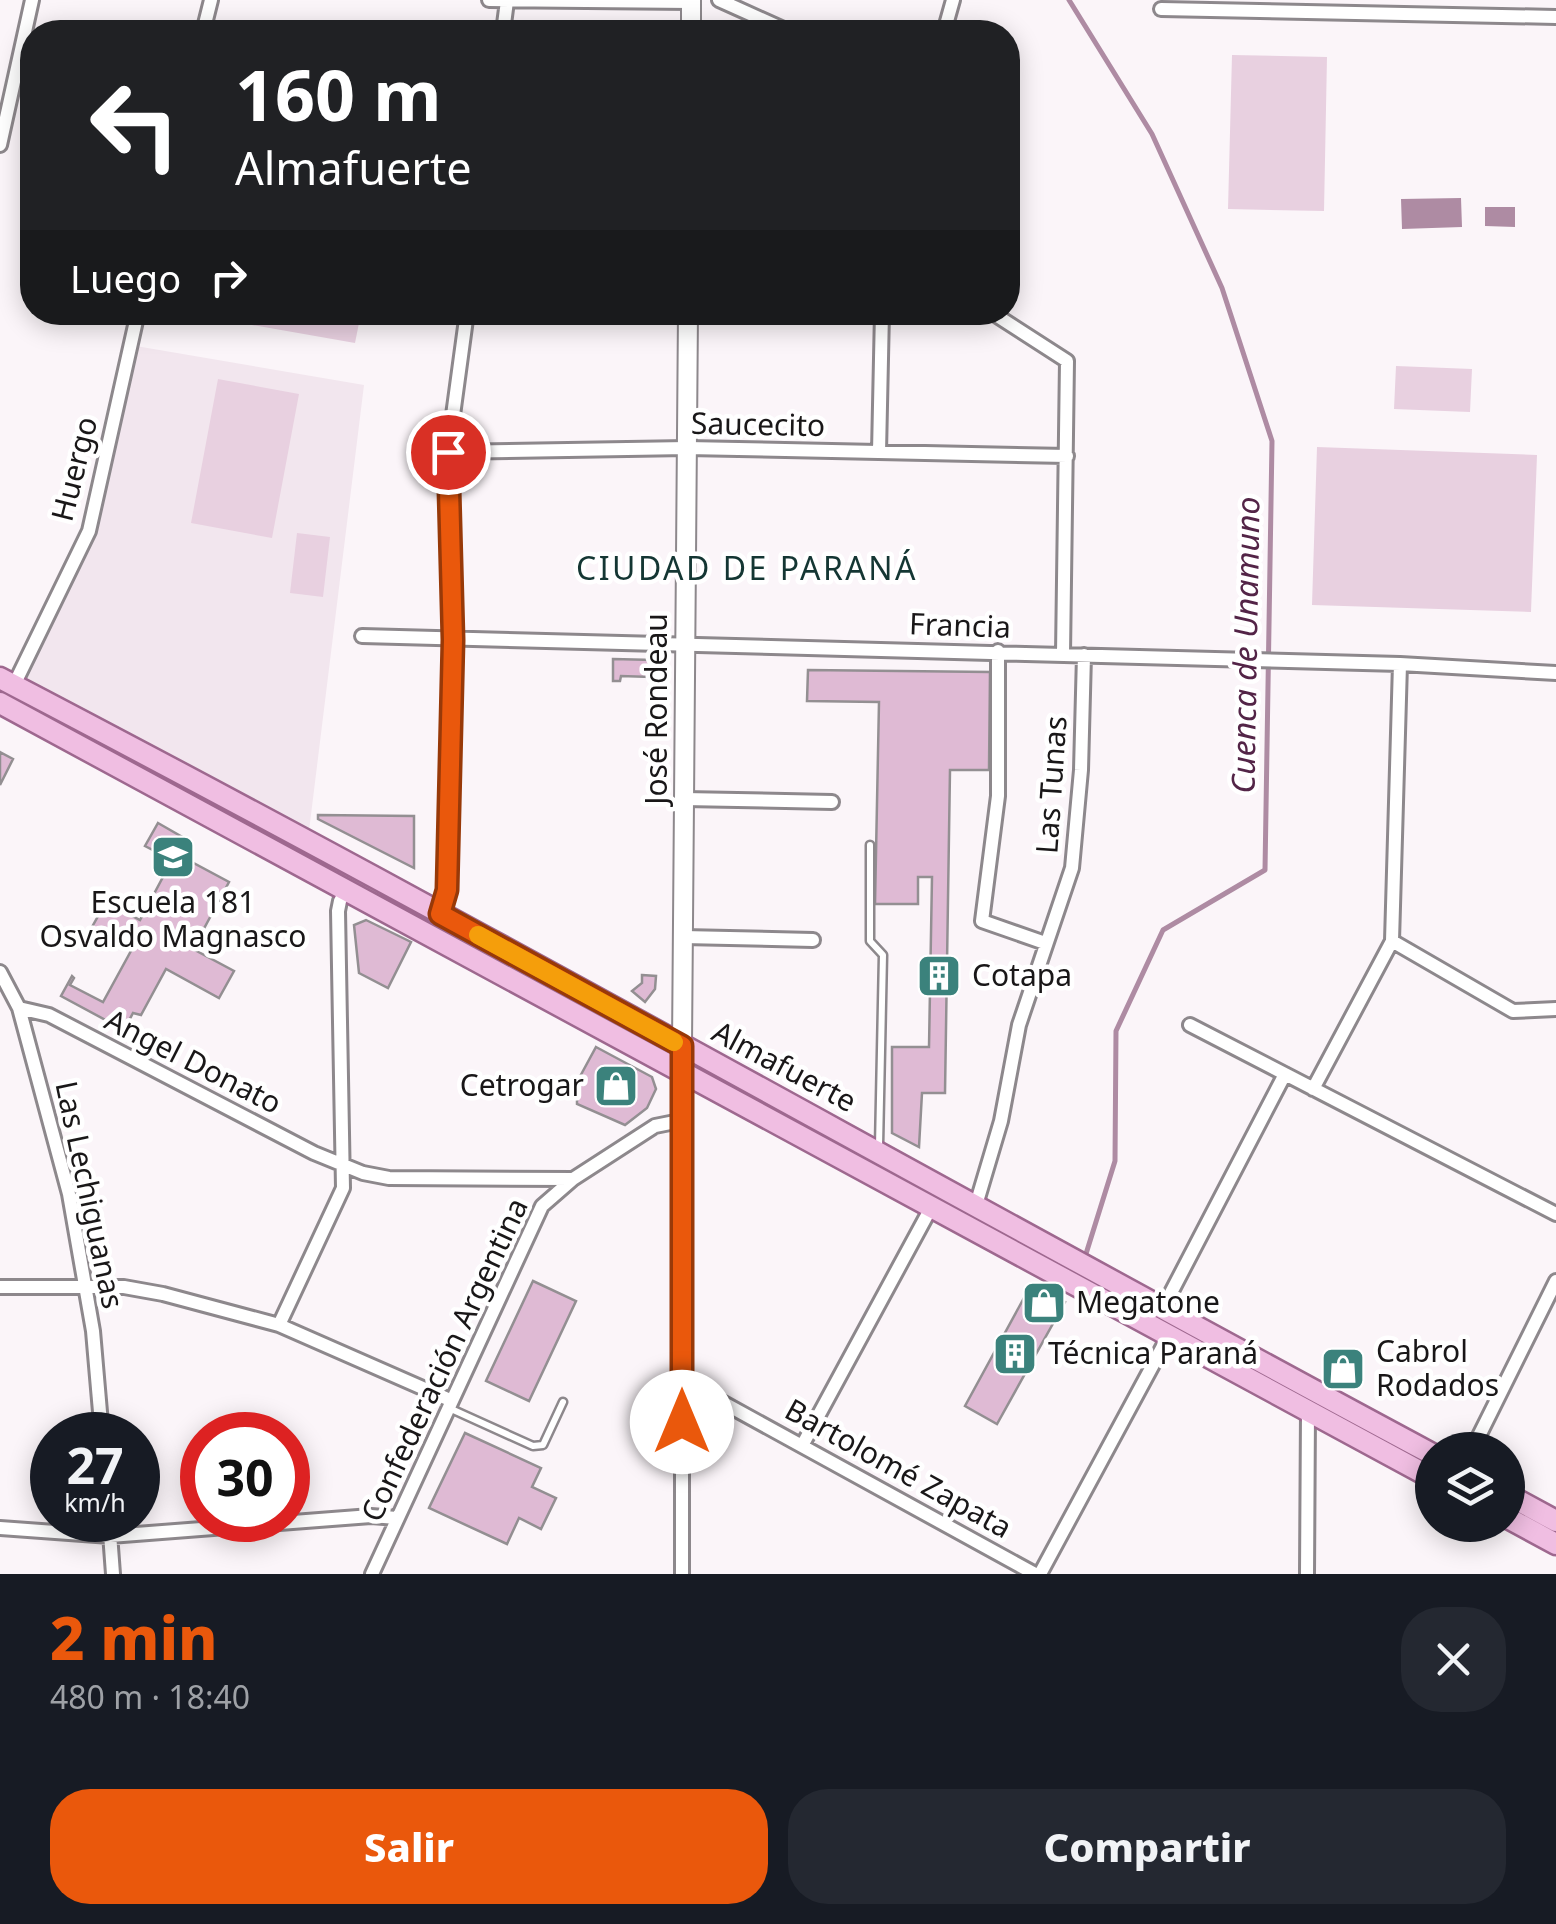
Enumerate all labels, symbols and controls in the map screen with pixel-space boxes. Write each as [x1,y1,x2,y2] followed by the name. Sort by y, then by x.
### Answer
[235,46,442,142] text: 160 m
[70,60,200,190] icon: left
[235,137,472,198] text: Almafuerte
[201,250,256,305] icon: right
[70,252,181,304] text: Luego
[691,402,826,445] street label: Saucecito
[406,410,491,495] pin
[41,412,106,525] street label: Huergo
[421,425,476,480] icon: arrive
[1220,496,1269,794] water label: Cuenca de Unamuno
[576,546,918,589] district label: CIUDAD DE PARANÁ
[909,602,1012,647] street label: Francia
[635,613,676,808] street label: José Rondeau
[1025,715,1076,855] street label: Las Tunas
[150,834,196,880] school or university icon: Escuela 181 Osvaldo Magnasco
[40,881,306,956] place label: Escuela 181 Osvaldo Magnasco
[916,953,962,999] building icon: Cotapa
[972,954,1072,995] place label: Cotapa
[98,999,289,1123] street label: Angel Donato
[705,1011,864,1121] street label: Almafuerte
[593,1063,639,1109] shop icon: Cetrogar
[460,1064,584,1105] place label: Cetrogar
[46,1077,135,1312] street label: Las Lechiguanas
[351,1191,537,1528] street label: Confederación Argentina
[1021,1280,1067,1326] shop icon: Megatone
[1076,1281,1220,1322] place label: Megatone
[1376,1330,1499,1405] place label: Cabrol Rodados
[992,1331,1038,1377] building icon: Técnica Paraná
[1048,1332,1258,1373] place label: Técnica Paraná
[1320,1346,1366,1392] shop icon: Cabrol Rodados
[630,1370,734,1474] position arrow
[778,1388,1019,1547] street label: Bartolomé Zapata
[180,1412,310,1542] speed limit sign: 30
[66,1431,124,1499] text: 27
[1415,1432,1525,1542] map controls
[1415,1432,1525,1542] button: layers
[64,1485,126,1519] text: km/h
[50,1596,218,1678] text: 2 min
[1401,1607,1506,1712] button: close
[50,1675,250,1718] text: 480 m · 18:40
[50,1789,768,1904] button: Salir
[788,1789,1506,1904] button: Compartir

